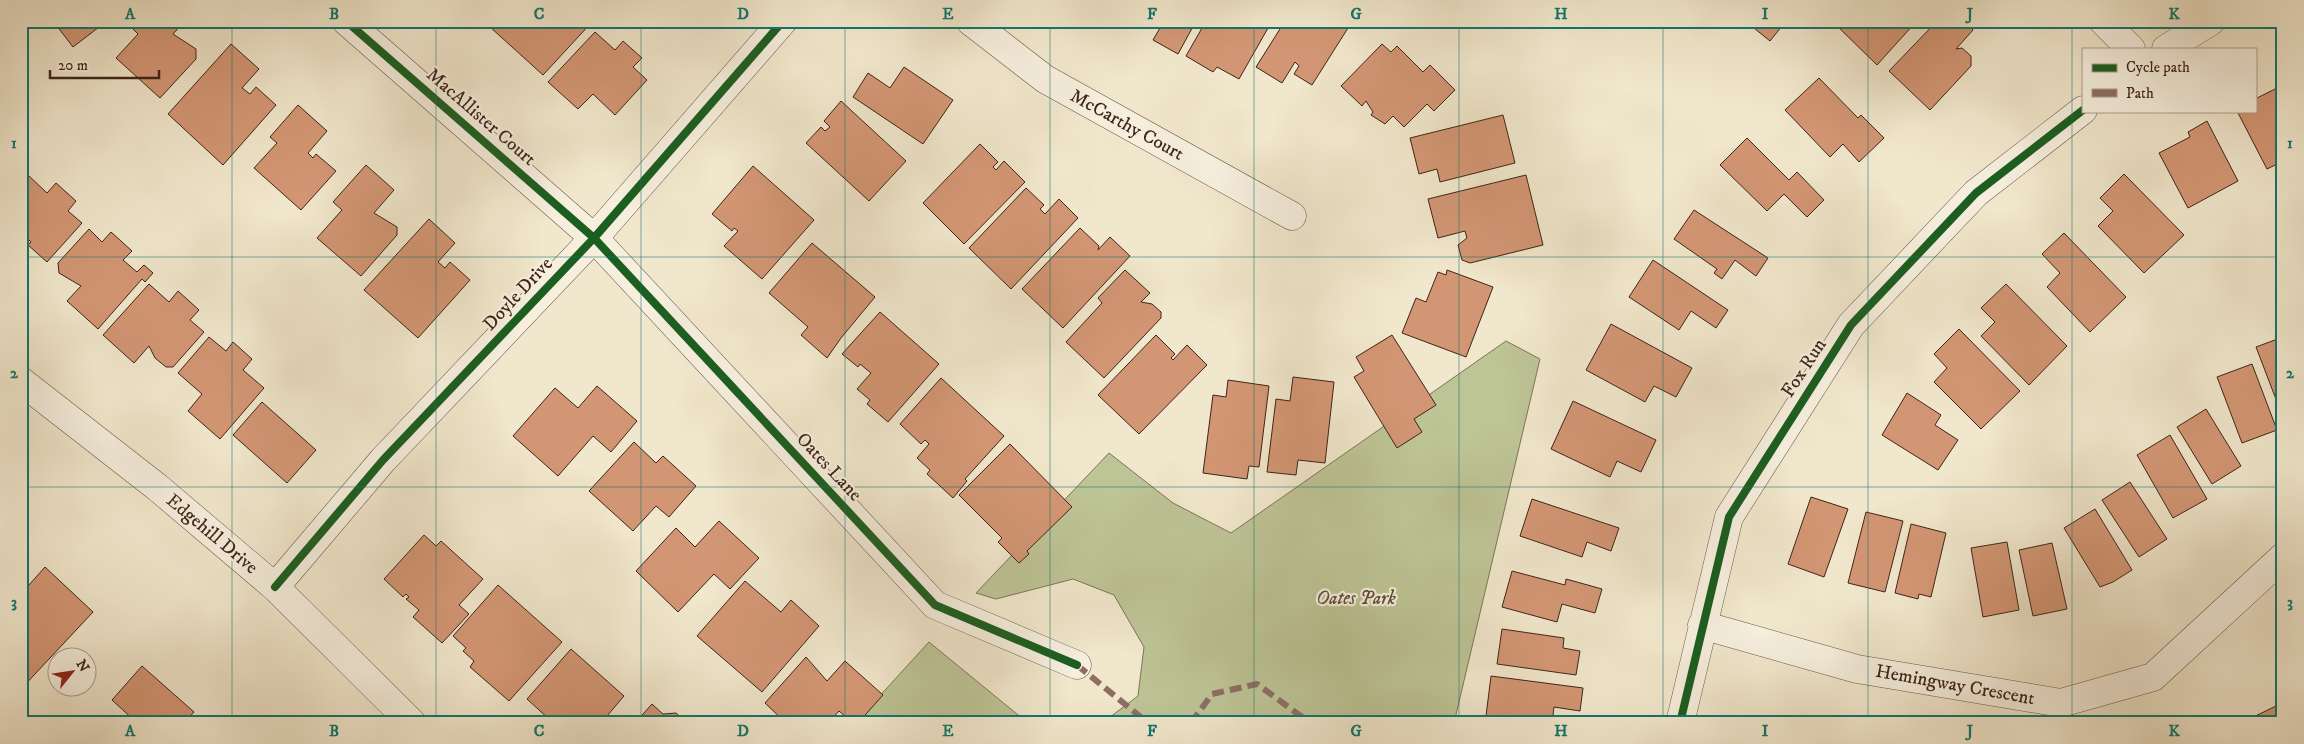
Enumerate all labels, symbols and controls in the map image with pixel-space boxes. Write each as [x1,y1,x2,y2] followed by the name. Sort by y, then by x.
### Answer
[124,4,136,24] text: A
[329,4,339,24] text: B
[534,4,544,24] text: C
[737,4,749,24] text: D
[942,4,954,24] text: E
[1147,4,1157,24] text: F
[1350,4,1362,24] text: G
[1554,4,1568,24] text: H
[1762,4,1769,24] text: I
[1965,4,1974,24] text: J
[2168,4,2180,24] text: K
[50,48,159,80] scale bar
[2082,48,2256,112] legend
[58,56,88,75] text: 20 m
[2126,58,2190,77] text: Cycle path
[421,63,541,171] street label: MacAllister Court
[1066,84,1188,166] street label: McCarthy Court
[2126,84,2154,103] text: Path
[11,133,17,153] text: 1
[2287,133,2293,153] text: 1
[478,252,558,335] street label: Doyle Drive
[1777,334,1831,402] street label: Fox Run
[10,363,19,383] text: 2
[2286,363,2295,383] text: 2
[791,428,867,506] street label: Oates Lane
[161,489,263,579] street label: Edgehill Drive
[1316,587,1396,610] park label: Oates Park
[11,592,17,612] text: 3
[2287,592,2293,612] text: 3
[48,646,98,696] north arrow
[72,657,93,676] text: N
[1874,660,2036,710] street label: Hemingway Crescent
[124,721,136,741] text: A
[329,721,339,741] text: B
[534,721,544,741] text: C
[737,721,749,741] text: D
[942,721,954,741] text: E
[1147,721,1157,741] text: F
[1350,721,1362,741] text: G
[1554,721,1568,741] text: H
[1762,721,1769,741] text: I
[1965,721,1974,741] text: J
[2168,721,2180,741] text: K

